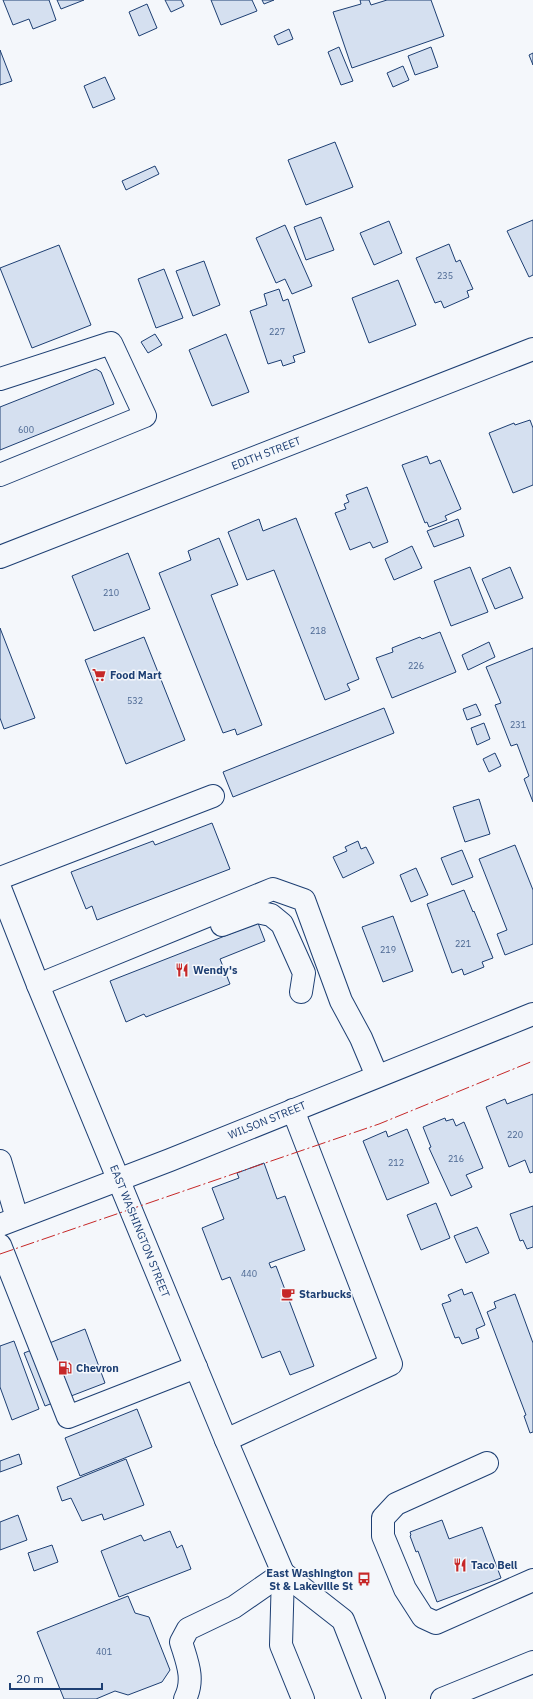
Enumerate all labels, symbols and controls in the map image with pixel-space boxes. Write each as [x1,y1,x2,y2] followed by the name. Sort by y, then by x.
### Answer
[437,270,453,281] house number: 235
[269,326,285,337] house number: 227
[18,424,34,435] house number: 600
[229,433,303,473] street label: EDITH STREET
[103,587,119,598] house number: 210
[310,625,326,636] house number: 218
[408,660,424,671] house number: 226
[91,667,107,683] supermarket icon: Food Mart
[110,668,162,682] place label: Food Mart
[127,695,143,706] house number: 532
[510,719,526,730] house number: 231
[455,938,471,949] house number: 221
[380,944,396,955] house number: 219
[174,962,190,978] restaurant icon: Wendy's
[193,963,238,977] place label: Wendy's
[226,1098,309,1142] street label: WILSON STREET
[507,1129,523,1140] house number: 220
[448,1153,464,1164] house number: 216
[388,1157,404,1168] house number: 212
[107,1163,173,1300] street label: EAST WASHINGTON STREET
[241,1268,257,1279] house number: 440
[280,1286,296,1302] cafe icon: Starbucks
[299,1287,352,1301] place label: Starbucks
[57,1360,73,1376] fuel station icon: Chevron
[76,1361,119,1375] place label: Chevron
[452,1557,468,1573] restaurant icon: Taco Bell
[471,1558,518,1572] place label: Taco Bell
[266,1566,353,1593] place label: East Washington St & Lakeville St
[356,1571,372,1587] bus stop icon: East Washington St & Lakeville St
[96,1646,112,1657] house number: 401
[10,1665,102,1691] scale bar
[16,1671,44,1686] text: 20 m

